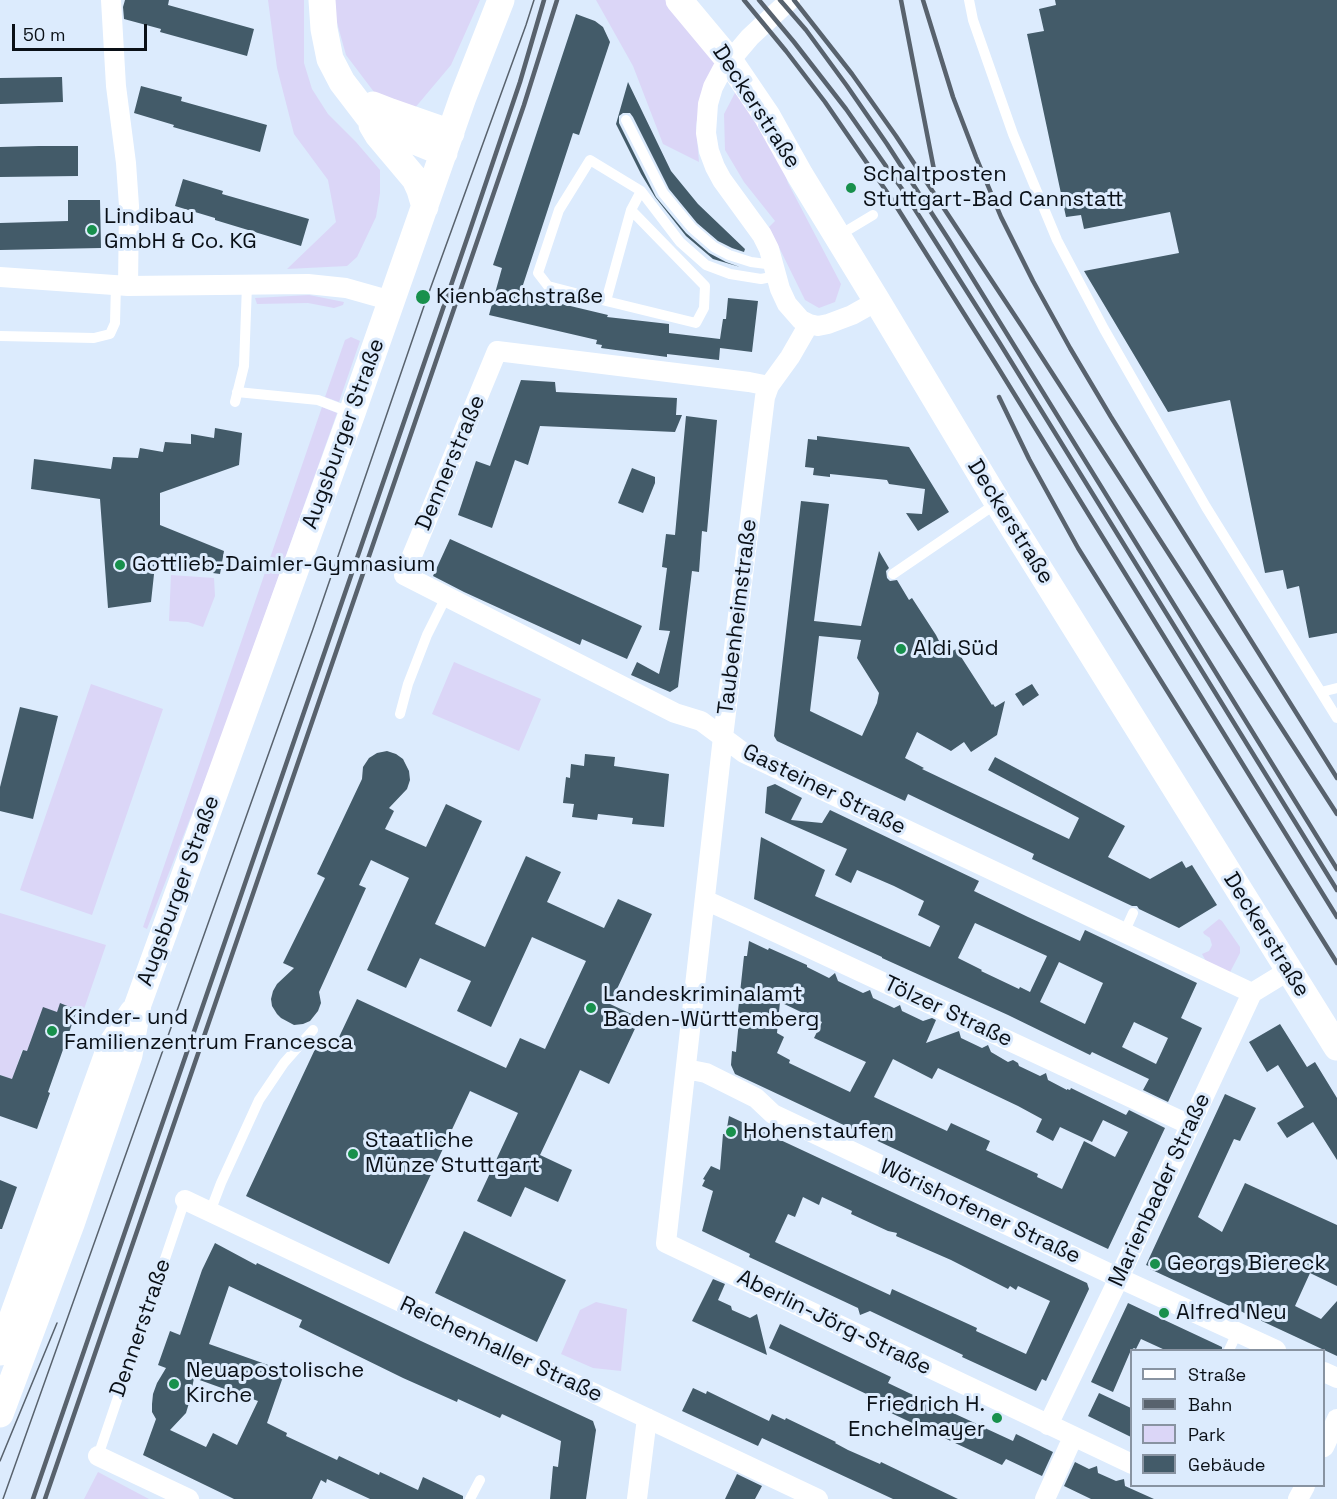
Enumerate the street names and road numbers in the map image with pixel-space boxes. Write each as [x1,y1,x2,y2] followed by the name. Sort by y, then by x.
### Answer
[706,40,806,174] street label: Deckerstraße
[297,335,391,533] street label: Augsburger Straße
[411,391,491,535] street label: Dennerstraße
[961,455,1059,589] street label: Deckerstraße
[713,518,763,716] street label: Taubenheimstraße
[738,739,910,841] street label: Gasteiner Straße
[132,792,226,990] street label: Augsburger Straße
[1217,868,1315,1002] street label: Deckerstraße
[880,971,1016,1053] street label: Tölzer Straße
[1104,1089,1216,1291] street label: Marienbader Straße
[876,1154,1084,1270] street label: Wörishofener Straße
[105,1255,177,1401] street label: Dennerstraße
[733,1265,935,1381] street label: Aberlin-Jörg-Straße
[396,1291,606,1409] street label: Reichenhaller Straße

